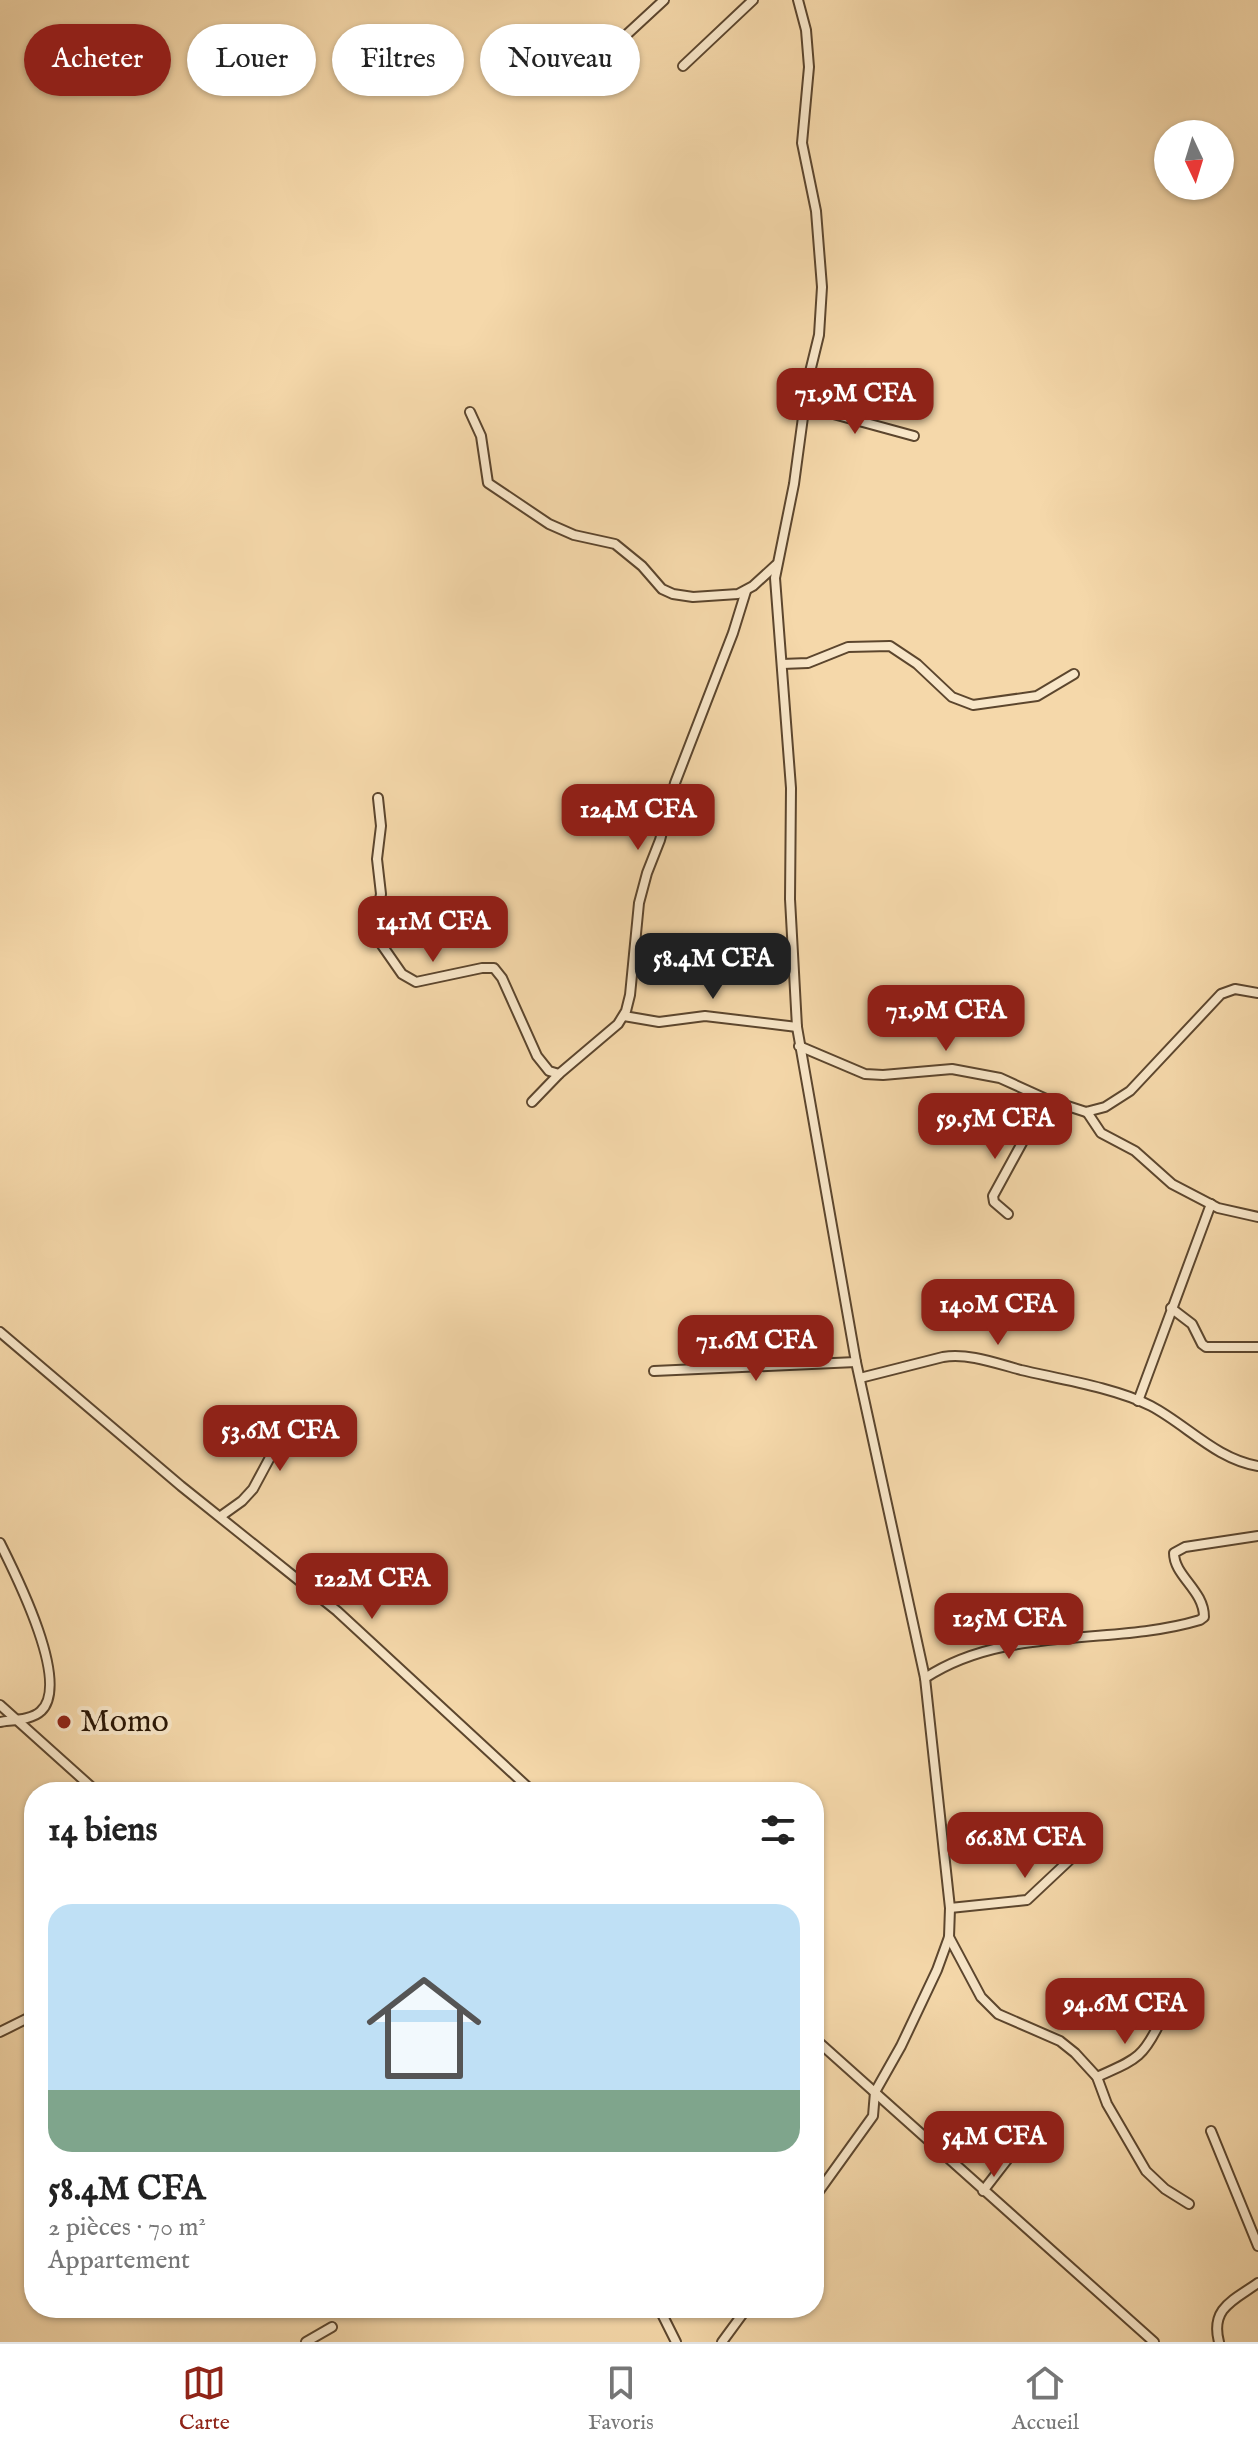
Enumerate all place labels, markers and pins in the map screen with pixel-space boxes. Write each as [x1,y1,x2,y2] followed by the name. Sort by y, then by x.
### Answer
[763,368,947,436] pin: 71.9M CFA
[555,784,721,852] pin: 124M CFA
[350,896,516,964] pin: 141M CFA
[621,933,805,1001] pin: 58.4M CFA
[854,985,1038,1053] pin: 71.9M CFA
[903,1093,1087,1161] pin: 59.5M CFA
[915,1279,1081,1347] pin: 140M CFA
[664,1315,848,1383] pin: 71.6M CFA
[188,1405,372,1473] pin: 53.6M CFA
[289,1553,455,1621] pin: 122M CFA
[926,1593,1092,1661] pin: 125M CFA
[80,1702,169,1743] place label: Momo
[55,1713,73,1731] marker: Momo
[933,1812,1117,1880] pin: 66.8M CFA
[1033,1978,1217,2046] pin: 94.6M CFA
[920,2111,1068,2179] pin: 54M CFA

